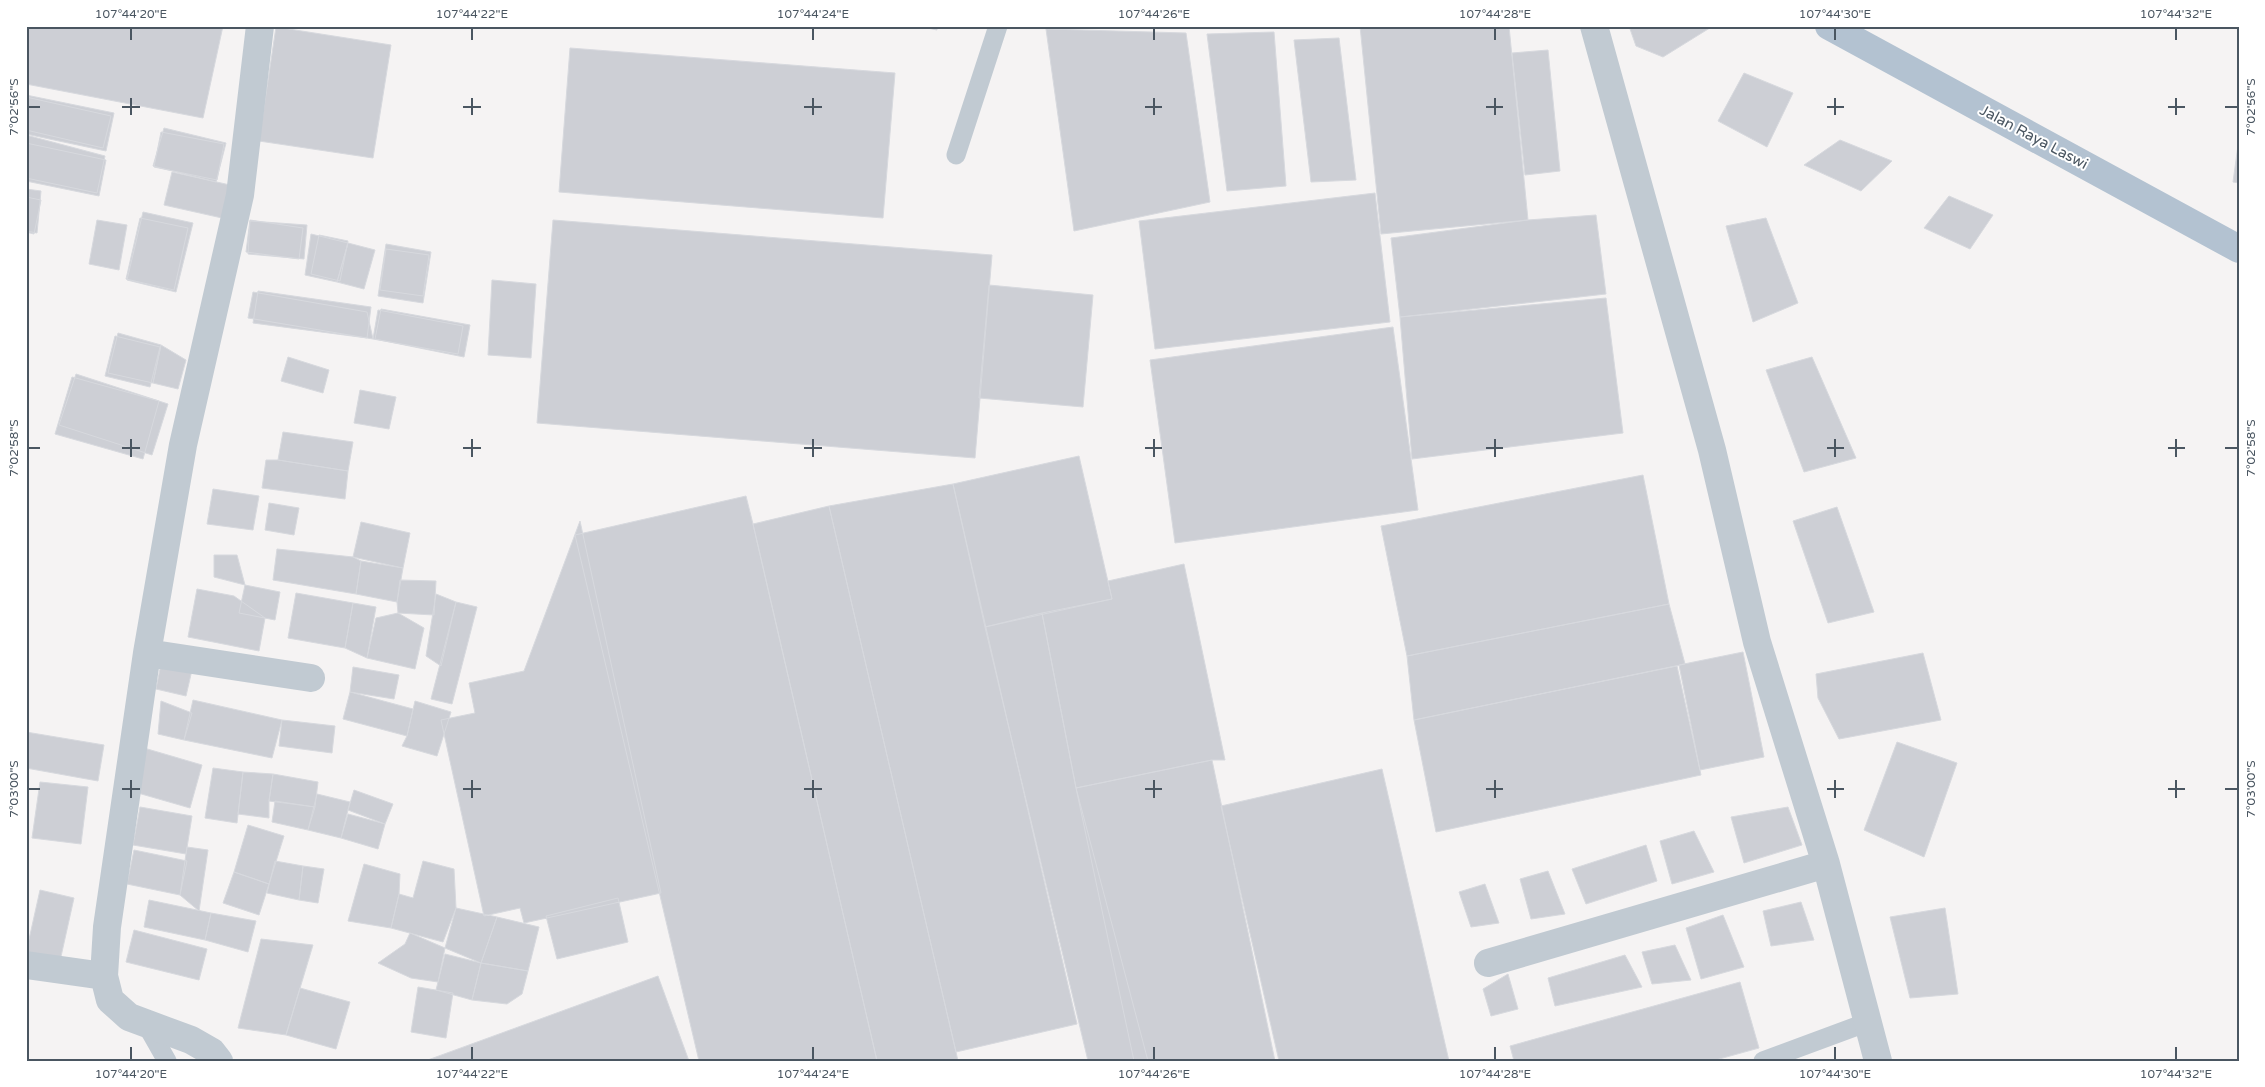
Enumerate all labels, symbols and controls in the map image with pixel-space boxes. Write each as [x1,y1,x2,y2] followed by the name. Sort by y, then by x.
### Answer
[95,7,167,21] text: 107°44'20"E
[436,7,508,21] text: 107°44'22"E
[777,7,849,21] text: 107°44'24"E
[1118,7,1190,21] text: 107°44'26"E
[1459,7,1531,21] text: 107°44'28"E
[1799,7,1871,21] text: 107°44'30"E
[2140,7,2212,21] text: 107°44'32"E
[7,78,21,136] text: 7°02'56"S
[2244,78,2258,136] text: 7°02'56"S
[1977,101,2091,173] street label: Jalan Raya Laswi
[7,419,21,477] text: 7°02'58"S
[2244,419,2258,477] text: 7°02'58"S
[7,760,21,818] text: 7°03'00"S
[2244,760,2258,818] text: 7°03'00"S
[95,1067,167,1081] text: 107°44'20"E
[436,1067,508,1081] text: 107°44'22"E
[777,1067,849,1081] text: 107°44'24"E
[1118,1067,1190,1081] text: 107°44'26"E
[1459,1067,1531,1081] text: 107°44'28"E
[1799,1067,1871,1081] text: 107°44'30"E
[2140,1067,2212,1081] text: 107°44'32"E

